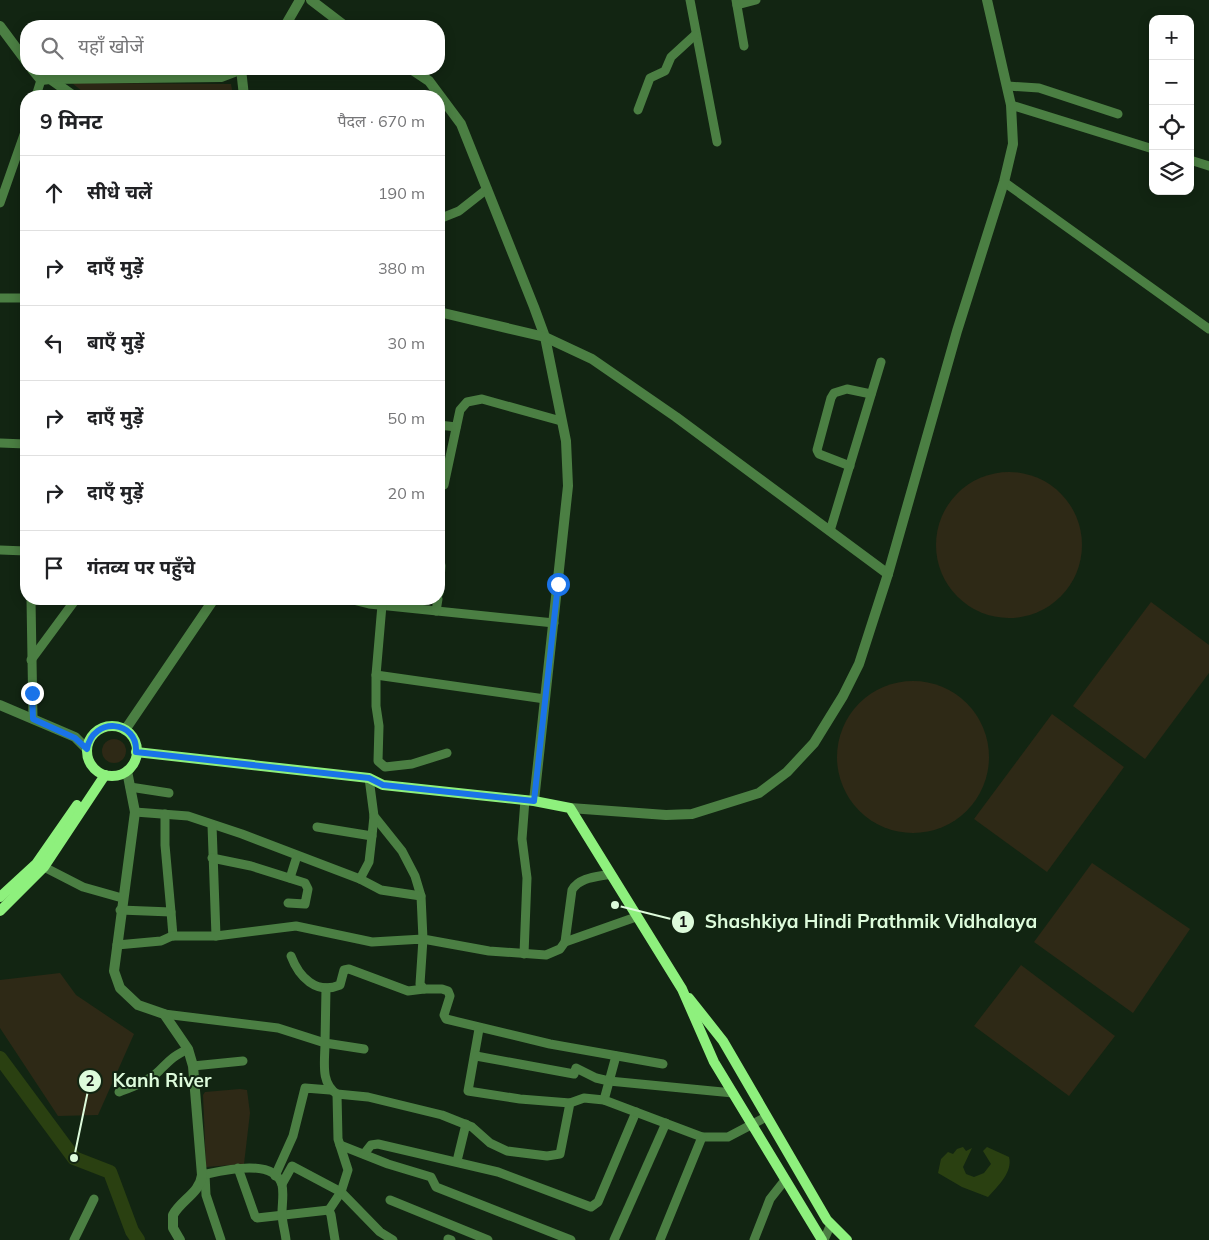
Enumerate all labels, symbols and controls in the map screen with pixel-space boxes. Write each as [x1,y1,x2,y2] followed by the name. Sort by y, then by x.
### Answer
[1149,15,1194,195] map controls
[1149,15,1194,60] button: +
[20,20,445,75] search box
[38,34,66,62] icon: search
[78,34,144,58] text: यहाँ खोजें
[1149,60,1194,105] button: −
[1149,105,1194,150] button: locate
[40,108,102,134] text: 9 मिनट
[337,111,425,131] text: पैदल · 670 m
[1149,150,1194,195] button: layers
[40,179,68,207] icon: ahead
[87,180,152,204] text: सीधे चलें
[378,183,425,203] text: 190 m
[40,254,68,282] icon: right
[87,255,143,279] text: दाएँ मुड़ें
[378,258,425,278] text: 380 m
[40,329,68,357] icon: left
[87,330,144,354] text: बाएँ मुड़ें
[388,333,425,353] text: 30 m
[40,404,68,432] icon: right
[87,405,143,429] text: दाएँ मुड़ें
[388,408,425,428] text: 50 m
[40,479,68,507] icon: right
[87,480,143,504] text: दाएँ मुड़ें
[388,483,425,503] text: 20 m
[40,554,68,582] icon: arrive
[87,555,195,579] text: गंतव्य पर पहुँचे
[547,573,570,596] route start
[21,682,44,705] route end
[670,905,1048,939] callout: Shashkiya Hindi Prathmik Vidhalaya
[705,909,1037,933] text: Shashkiya Hindi Prathmik Vidhalaya
[678,912,688,931] text: 1
[78,1064,221,1098] callout: Kanh River
[113,1068,212,1092] text: Kanh River
[85,1071,95,1090] text: 2

